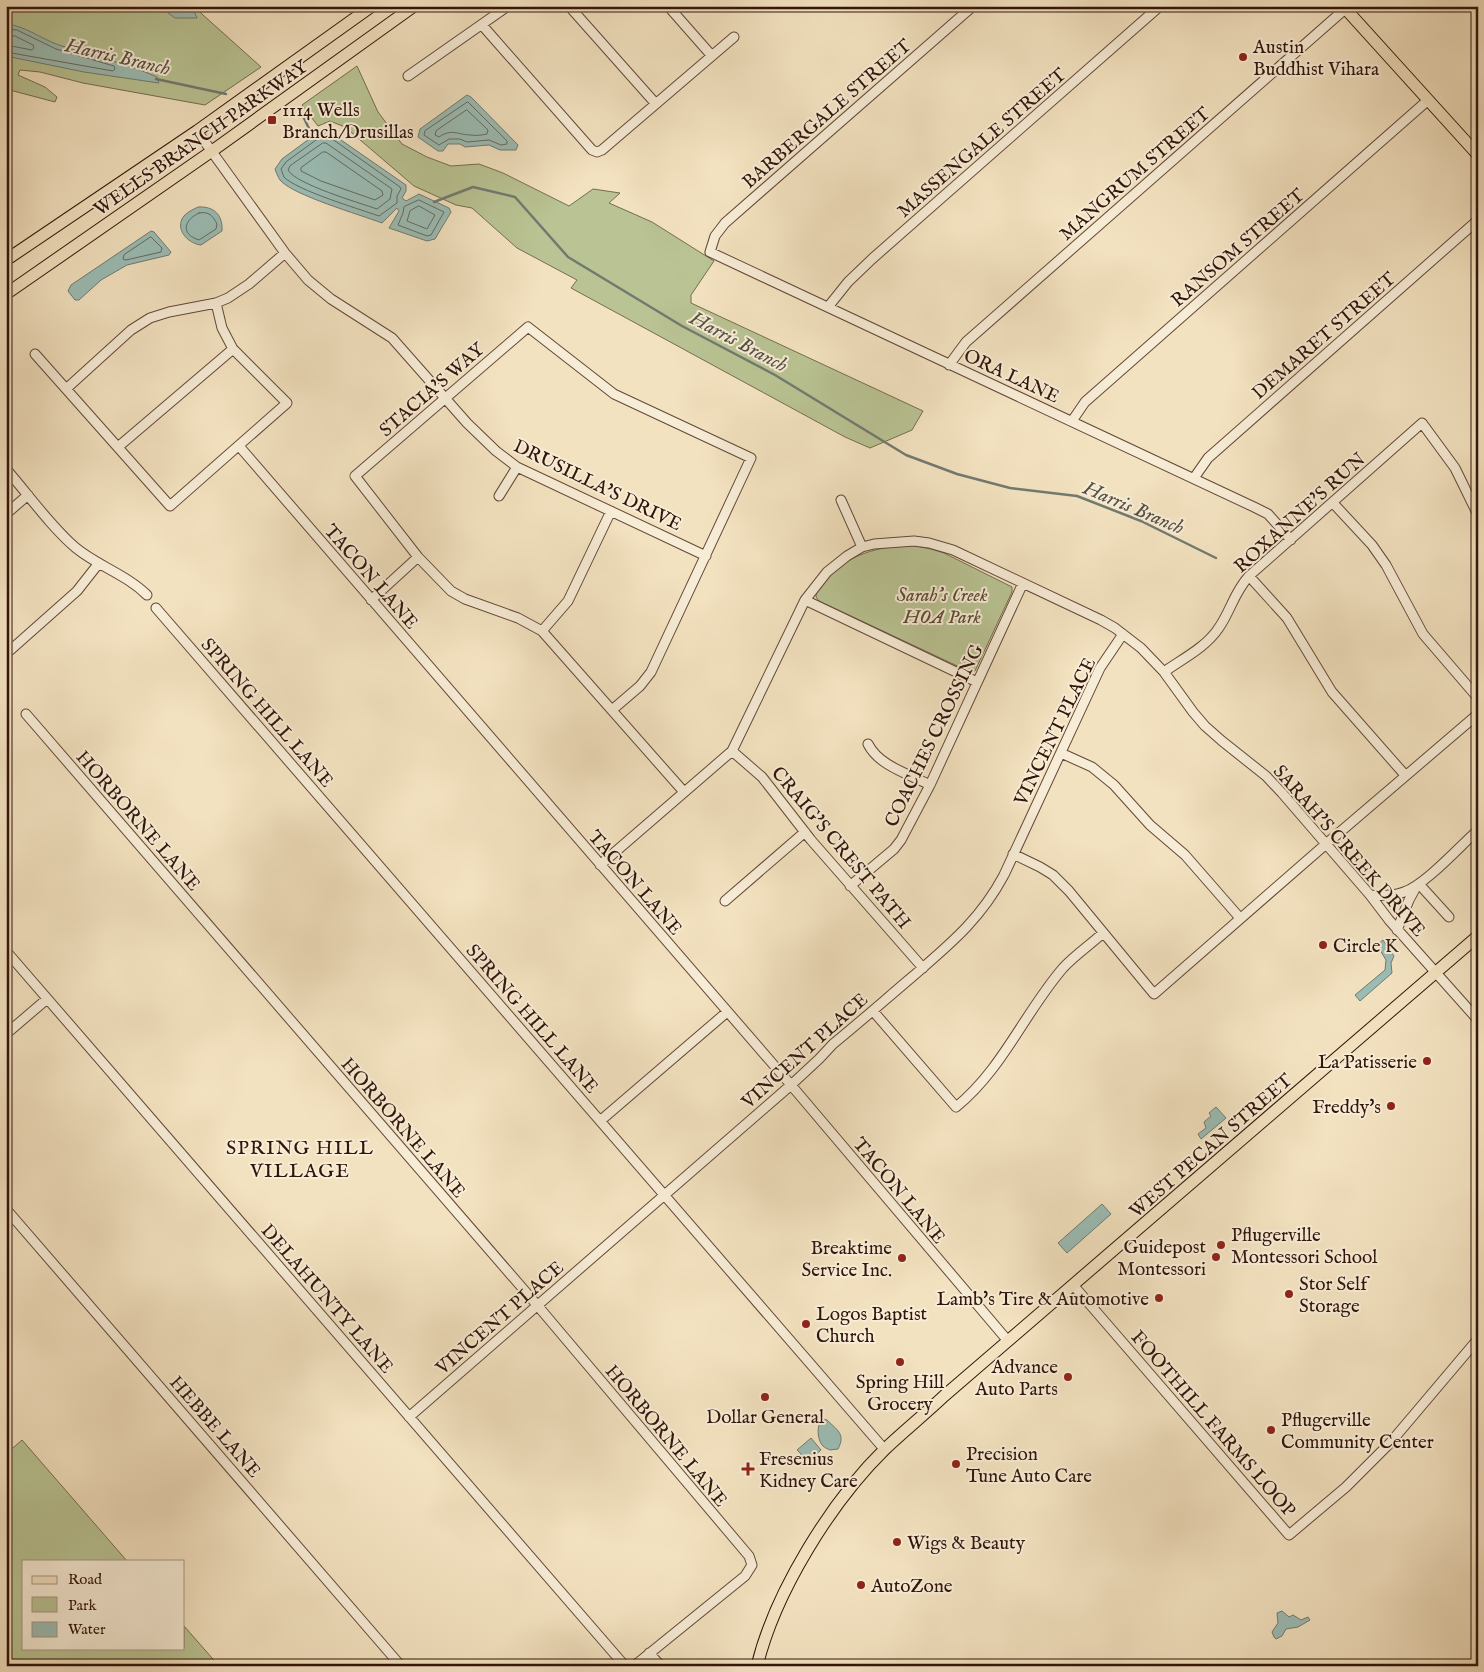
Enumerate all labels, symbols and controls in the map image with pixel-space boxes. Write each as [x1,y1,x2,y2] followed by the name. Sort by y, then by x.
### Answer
[62,33,173,82] water label: Harris Branch
[738,34,917,195] street label: BARBERGALE STREET
[1252,36,1380,82] place label: Austin Buddhist Vihara
[1237,51,1249,63] marker: Austin Buddhist Vihara
[89,55,314,222] street label: WELLS BRANCH PARKWAY
[893,63,1072,224] street label: MASSENGALE STREET
[282,99,414,145] place label: 1114 Wells Branch/Drusillas
[1055,102,1216,246] street label: MANGRUM STREET
[266,114,278,126] marker: 1114 Wells Branch/Drusillas
[1167,184,1310,313] street label: RANSOM STREET
[1248,267,1401,405] street label: DEMARET STREET
[684,306,792,379] water label: Harris Branch
[375,338,491,443] street label: STACIA'S WAY
[959,344,1063,409] street label: ORA LANE
[509,435,685,537] street label: DRUSILLA'S DRIVE
[1230,448,1371,579] street label: ROXANNE'S RUN
[1078,476,1188,541] water label: Harris Branch
[318,520,423,635] street label: TACON LANE
[896,584,988,630] park label: Sarah's Creek HOA Park
[195,634,338,793] street label: SPRING HILL LANE
[880,640,990,831] street label: COACHES CROSSING
[1009,654,1102,811] street label: VINCENT PLACE
[70,746,205,896] street label: HORBORNE LANE
[1267,760,1430,942] street label: SARAH'S CREEK DRIVE
[765,762,915,934] street label: CRAIG'S CREST PATH
[582,826,687,941] street label: TACON LANE
[1333,935,1399,959] place label: Circle K
[1317,939,1329,951] marker: Circle K
[460,940,603,1099] street label: SPRING HILL LANE
[736,988,874,1115] street label: VINCENT PLACE
[1318,1051,1417,1075] place label: La Patisserie
[335,1053,470,1203] street label: HORBORNE LANE
[1421,1055,1433,1067] marker: La Patisserie
[1125,1069,1298,1224] street label: WEST PECAN STREET
[1312,1096,1381,1120] place label: Freddy's
[1385,1100,1397,1112] marker: Freddy's
[847,1133,950,1249] street label: TACON LANE
[226,1136,374,1184] district label: SPRING HILL VILLAGE
[255,1220,398,1379] street label: DELAHUNTY LANE
[1231,1224,1378,1270] place label: Pflugerville Montessori School
[1117,1236,1206,1282] place label: Guidepost Montessori
[802,1237,892,1283] place label: Breaktime Service Inc.
[1215,1239,1227,1251] marker: Pflugerville Montessori School
[1210,1251,1222,1263] marker: Guidepost Montessori
[896,1252,908,1264] marker: Breaktime Service Inc.
[431,1256,569,1381] street label: VINCENT PLACE
[1299,1273,1370,1319] place label: Stor Self Storage
[937,1288,1149,1312] place label: Lamb's Tire & Automotive
[1283,1288,1295,1300] marker: Stor Self Storage
[1153,1292,1165,1304] marker: Lamb's Tire & Automotive
[816,1303,928,1349] place label: Logos Baptist Church
[800,1318,812,1330] marker: Logos Baptist Church
[1125,1326,1300,1523] street label: FOOTHILL FARMS LOOP
[894,1356,906,1368] marker: Spring Hill Grocery
[974,1356,1058,1402] place label: Advance Auto Parts
[599,1360,732,1512] street label: HORBORNE LANE
[164,1371,265,1483] street label: HEBBE LANE
[856,1371,945,1417] place label: Spring Hill Grocery
[1062,1371,1074,1383] marker: Advance Auto Parts
[759,1391,771,1403] marker: Dollar General
[706,1406,825,1430] place label: Dollar General
[1281,1409,1434,1455] place label: Pflugerville Community Center
[1265,1424,1277,1436] marker: Pflugerville Community Center
[966,1443,1092,1489] place label: Precision Tune Auto Care
[759,1448,858,1494] place label: Fresenius Kidney Care
[950,1458,962,1470] marker: Precision Tune Auto Care
[741,1462,755,1476] marker: Fresenius Kidney Care
[907,1532,1026,1556] place label: Wigs & Beauty
[891,1536,903,1548] marker: Wigs & Beauty
[22,1560,185,1650] legend
[68,1570,103,1589] text: Road
[870,1575,953,1599] place label: AutoZone
[855,1579,867,1591] marker: AutoZone
[68,1596,98,1615] text: Park
[68,1620,106,1639] text: Water

